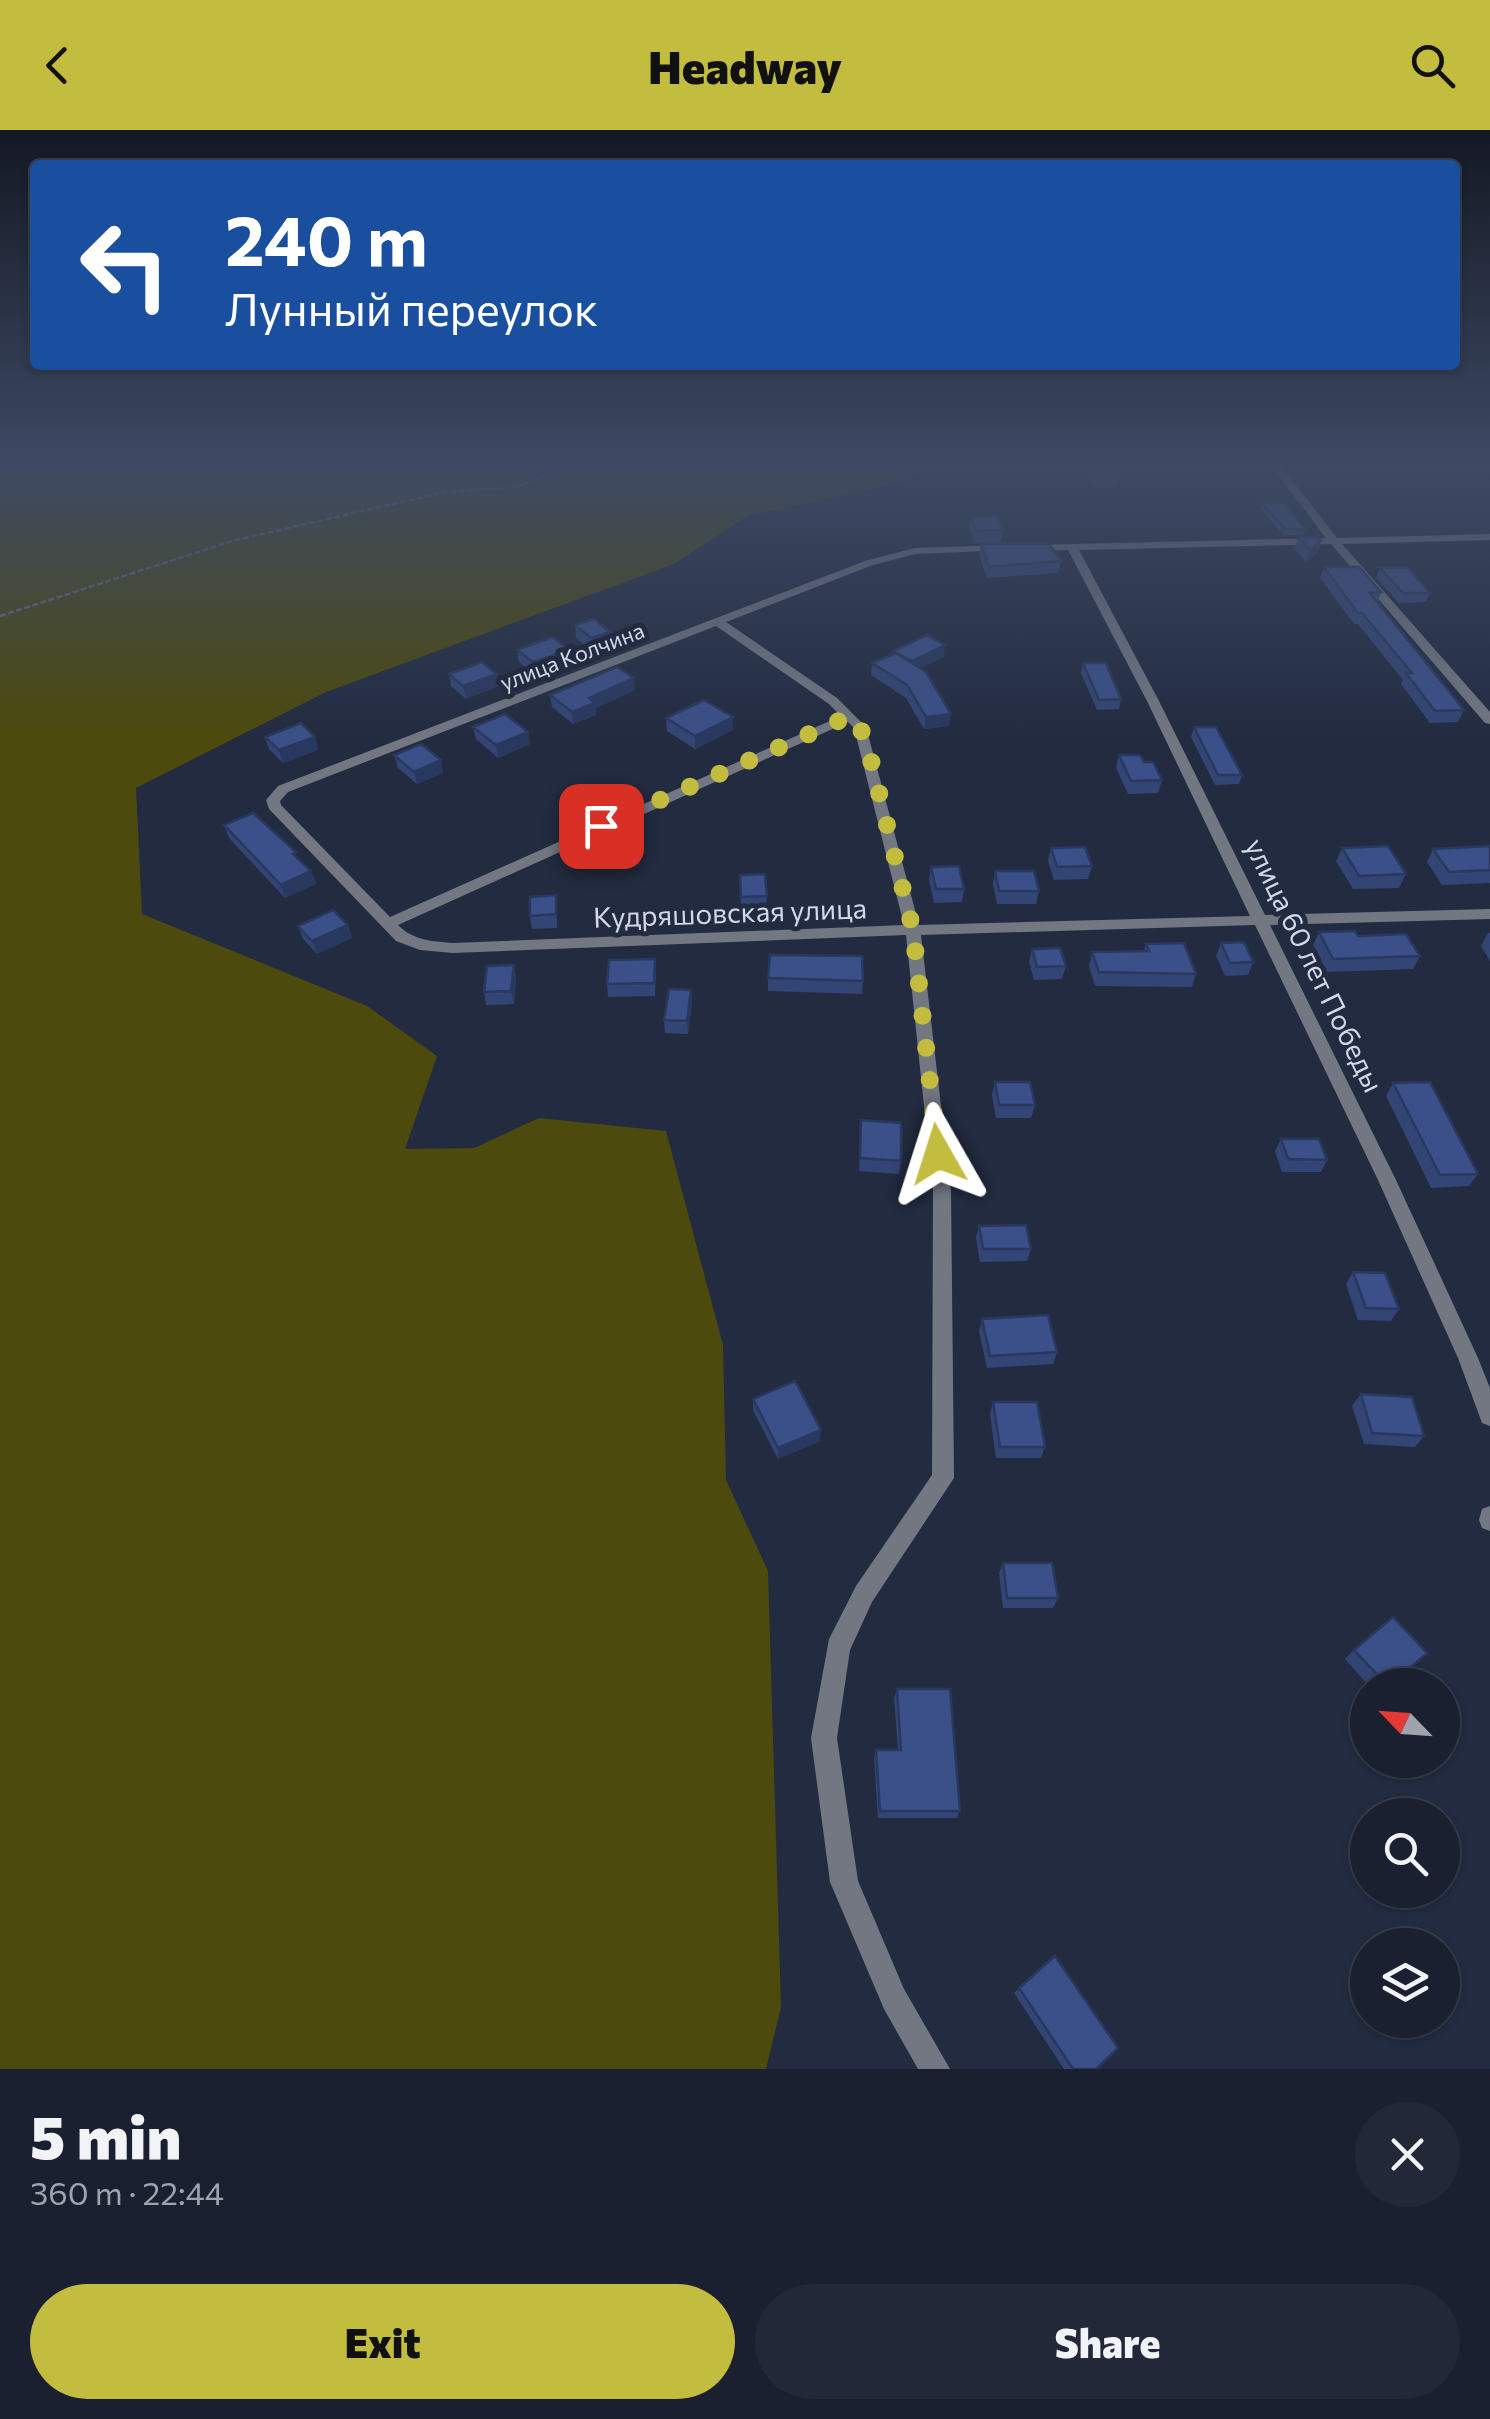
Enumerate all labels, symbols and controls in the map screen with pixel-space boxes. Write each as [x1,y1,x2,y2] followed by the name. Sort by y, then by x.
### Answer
[30,38,85,93] icon: back
[648,38,842,93] text: Headway
[1405,38,1460,93] icon: search
[225,195,428,280] text: 240 m
[60,200,190,330] icon: left
[225,280,598,335] text: Лунный переулок
[496,616,648,696] street label: улица Колчина
[559,784,644,869] pin
[574,799,629,854] icon: arrive
[1239,833,1391,1097] street label: улица 60 лет Победы
[593,890,867,934] street label: Кудряшовская улица
[886,1102,990,1206] position arrow
[1350,1668,1460,1778] north arrow
[1350,1668,1460,2038] map controls
[1350,1798,1460,1908] button: search
[1350,1928,1460,2038] button: layers
[30,2098,181,2171] text: 5 min
[1355,2102,1460,2207] button: close
[30,2172,224,2212] text: 360 m · 22:44
[30,2284,735,2399] button: Exit
[755,2284,1460,2399] button: Share

